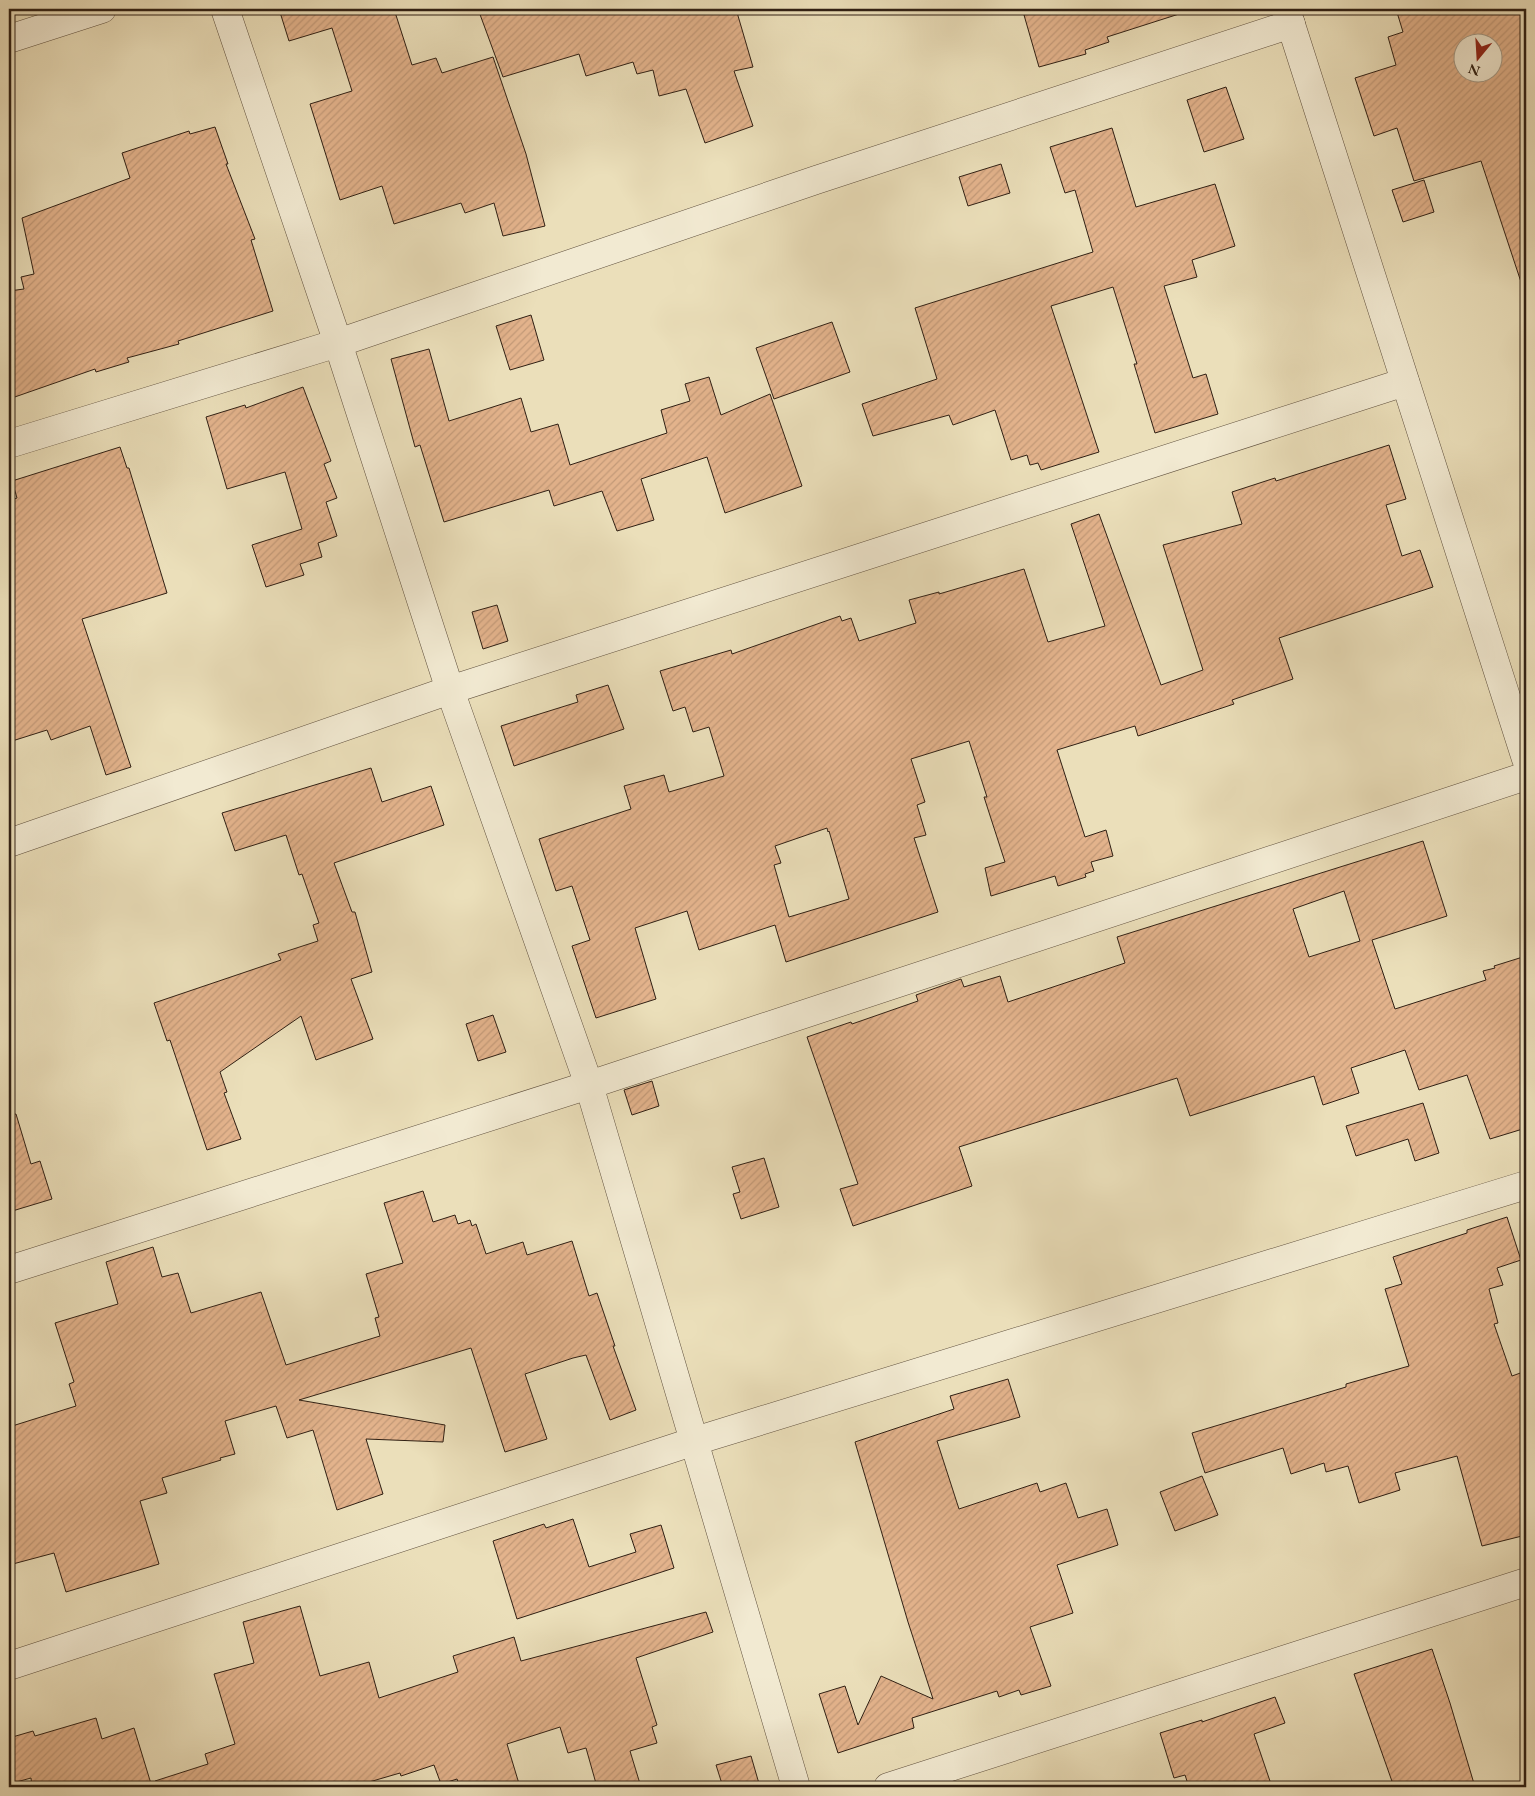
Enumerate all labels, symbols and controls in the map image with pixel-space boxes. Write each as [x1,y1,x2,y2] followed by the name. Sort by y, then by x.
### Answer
[1452,32,1502,82] north arrow
[1465,60,1482,81] text: N

